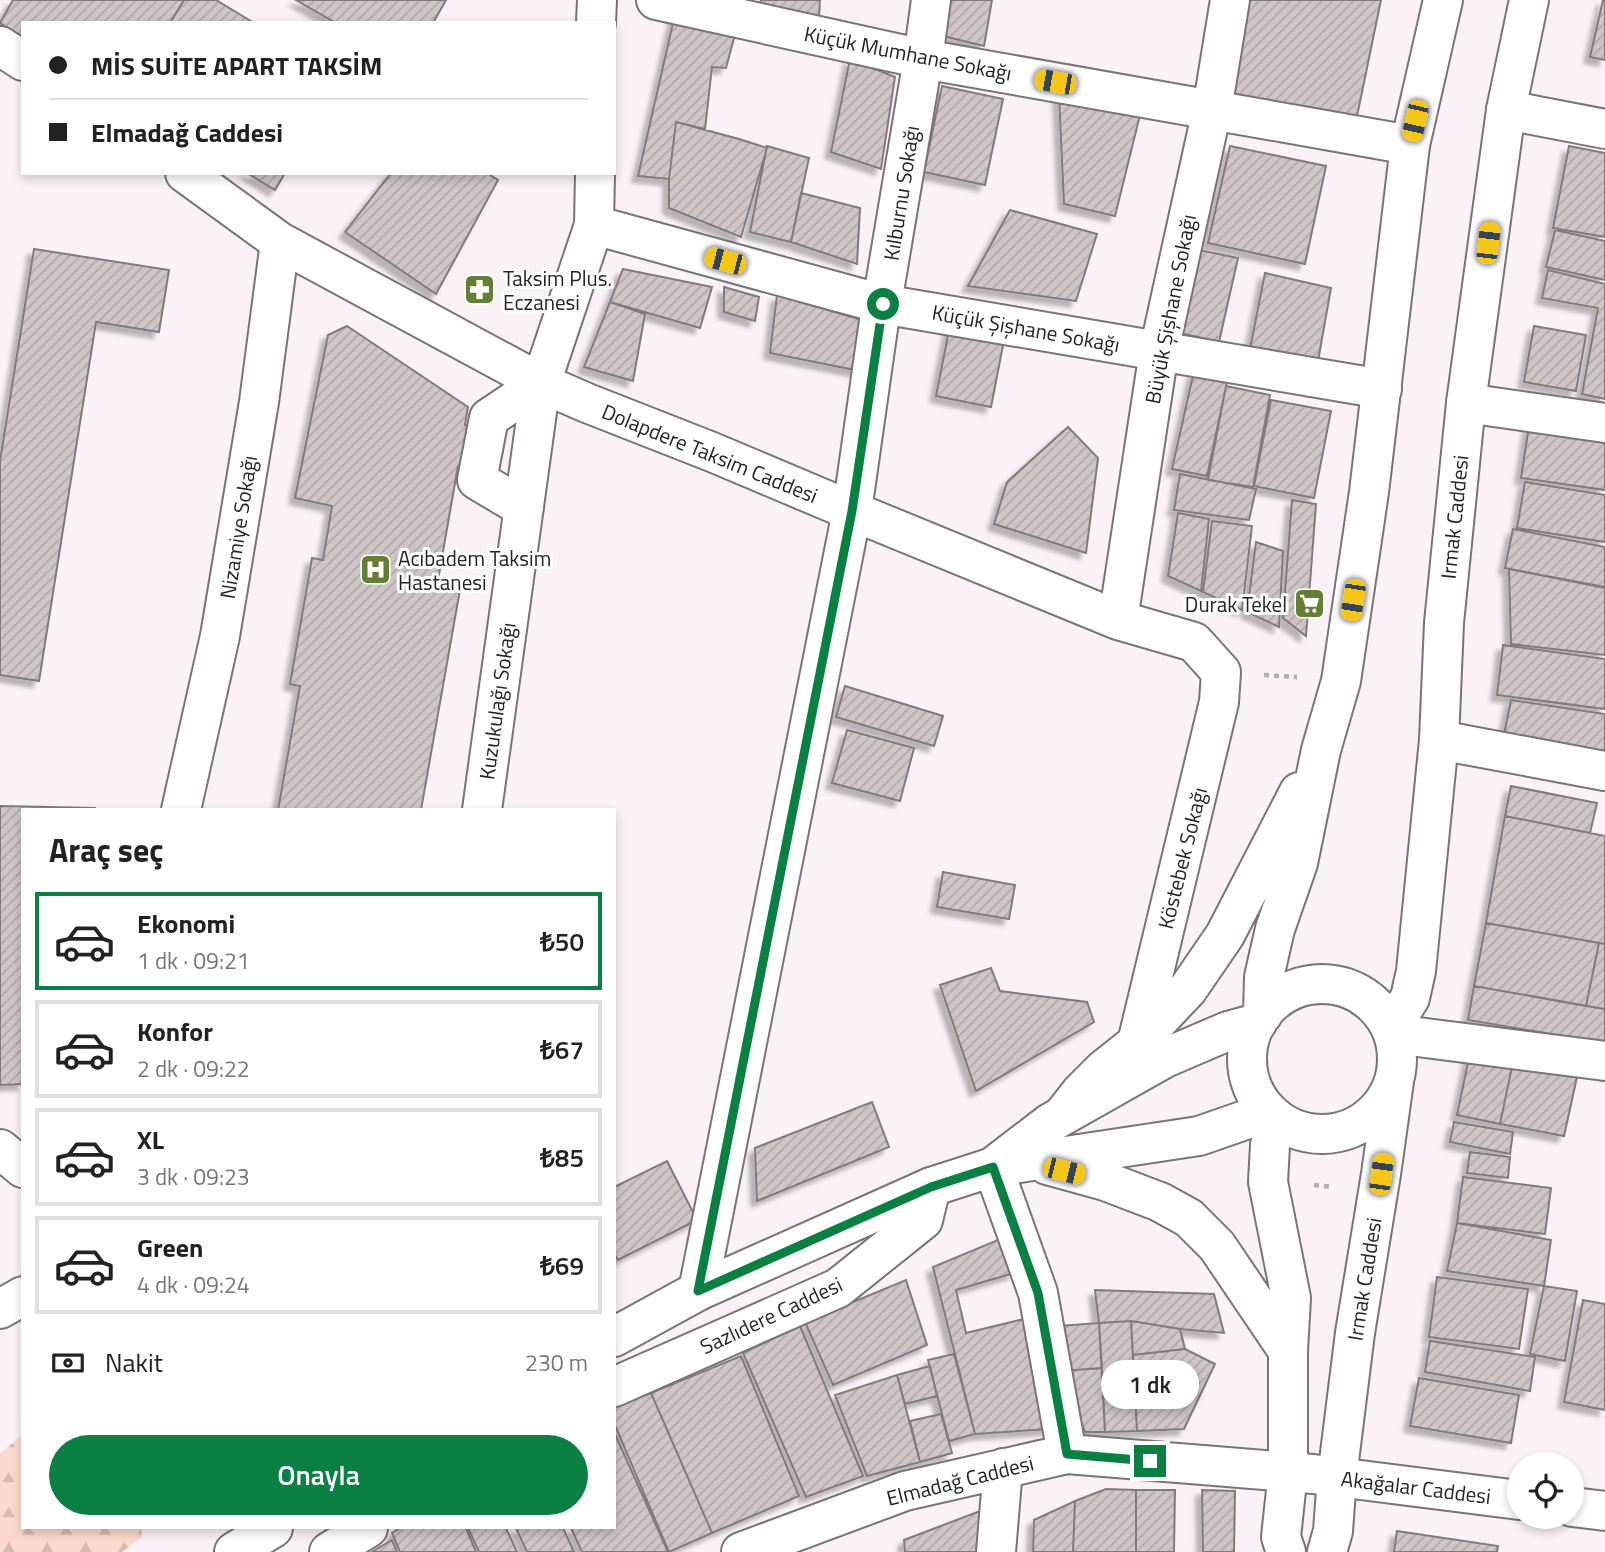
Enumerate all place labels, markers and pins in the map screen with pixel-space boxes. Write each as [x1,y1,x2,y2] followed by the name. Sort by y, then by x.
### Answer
[503,262,612,318] place label: Taksim Plus. Eczanesi
[463,273,497,307] pharmacy icon: Taksim Plus. Eczanesi
[398,542,551,598] place label: Acıbadem Taksim Hastanesi
[358,553,392,587] hospital icon: Acıbadem Taksim Hastanesi
[1293,587,1327,621] supermarket icon: Durak Tekel
[1185,588,1287,620] place label: Durak Tekel

